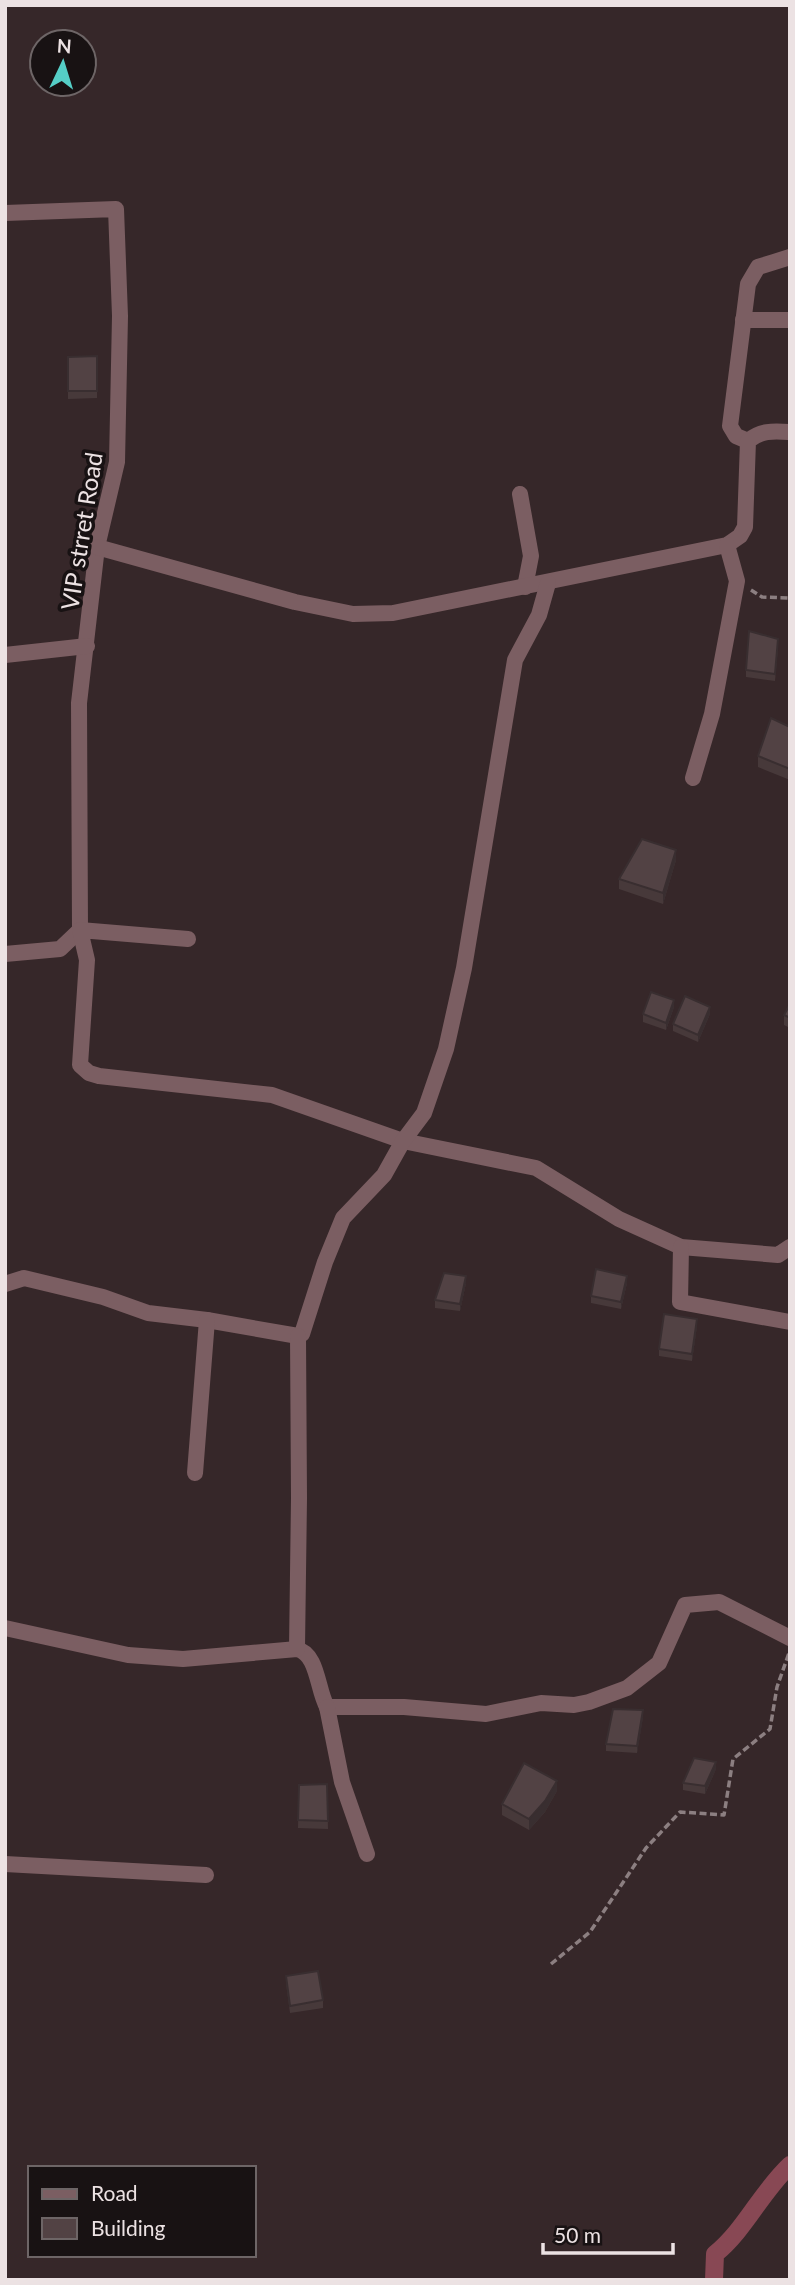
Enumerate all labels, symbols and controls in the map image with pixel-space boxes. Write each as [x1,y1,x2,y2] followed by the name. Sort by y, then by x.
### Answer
[28,28,98,98] north arrow
[56,34,72,58] text: N
[54,450,108,612] street label: VIP strret Road
[28,2166,256,2257] legend
[91,2180,138,2205] text: Road
[543,2212,672,2256] scale bar
[91,2215,166,2240] text: Building
[554,2222,601,2247] text: 50 m

